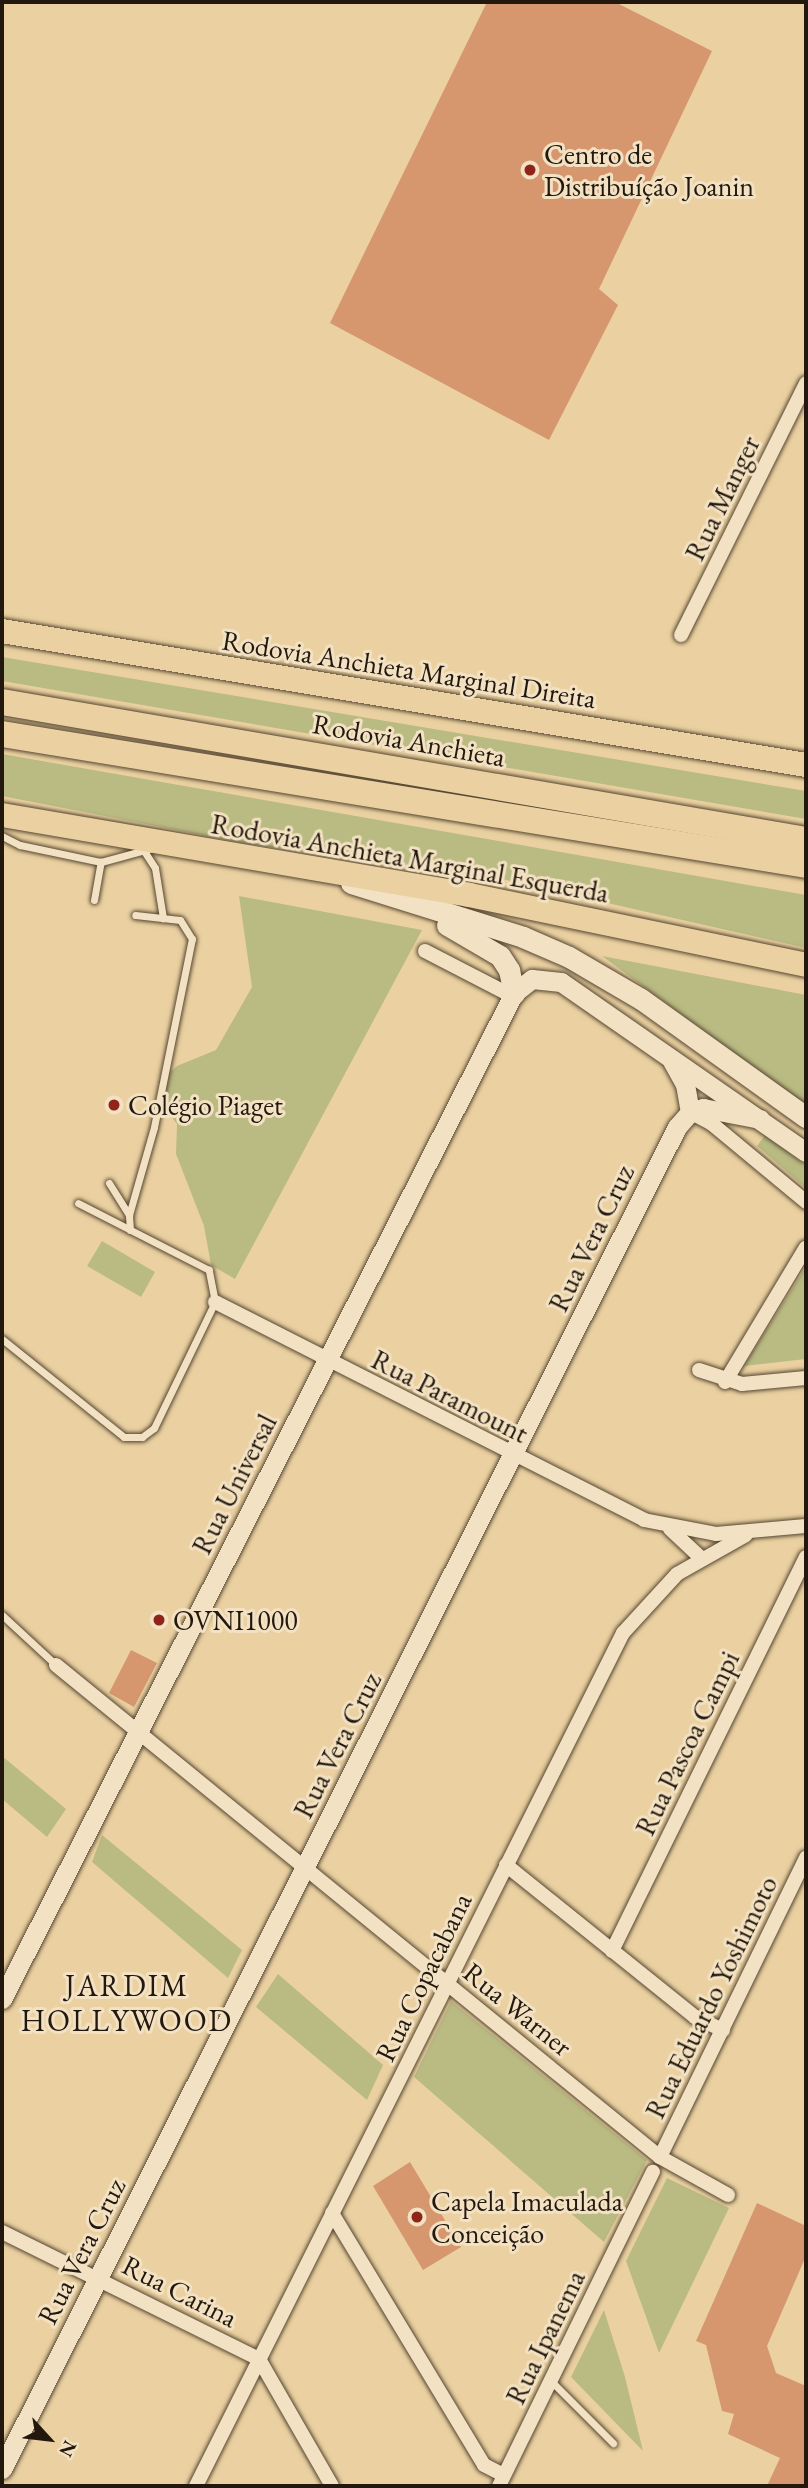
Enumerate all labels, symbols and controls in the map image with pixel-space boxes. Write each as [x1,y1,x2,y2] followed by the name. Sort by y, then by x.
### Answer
[544,137,754,203] place label: Centro de Distribuíção Joanin
[522,162,538,178] marker: Centro de Distribuíção Joanin
[677,430,767,566] street label: Rua Manger
[220,623,598,715] street label: Rodovia Anchieta Marginal Direita
[310,707,508,773] street label: Rodovia Anchieta
[209,806,611,910] street label: Rodovia Anchieta Marginal Esquerda
[128,1088,283,1122] place label: Colégio Piaget
[106,1097,122,1113] marker: Colégio Piaget
[541,1159,641,1317] street label: Rua Vera Cruz
[366,1342,534,1450] street label: Rua Paramount
[184,1408,284,1560] street label: Rua Universal
[173,1603,298,1637] place label: OVNI1000
[151,1612,167,1628] marker: OVNI1000
[628,1645,746,1841] street label: Rua Pascoa Campi
[286,1666,388,1824] street label: Rua Vera Cruz
[638,1870,784,2124] street label: Rua Eduardo Yoshimoto
[368,1887,478,2067] street label: Rua Copacabana
[457,1955,579,2063] street label: Rua Warner
[22,1968,232,2038] district label: JARDIM HOLLYWOOD
[30,2172,132,2330] street label: Rua Vera Cruz
[431,2184,623,2250] place label: Capela Imaculada Conceição
[409,2209,425,2225] marker: Capela Imaculada Conceição
[117,2248,243,2334] street label: Rua Carina
[498,2265,592,2409] street label: Rua Ipanema
[14,2404,84,2474] north arrow
[54,2436,83,2461] text: N

